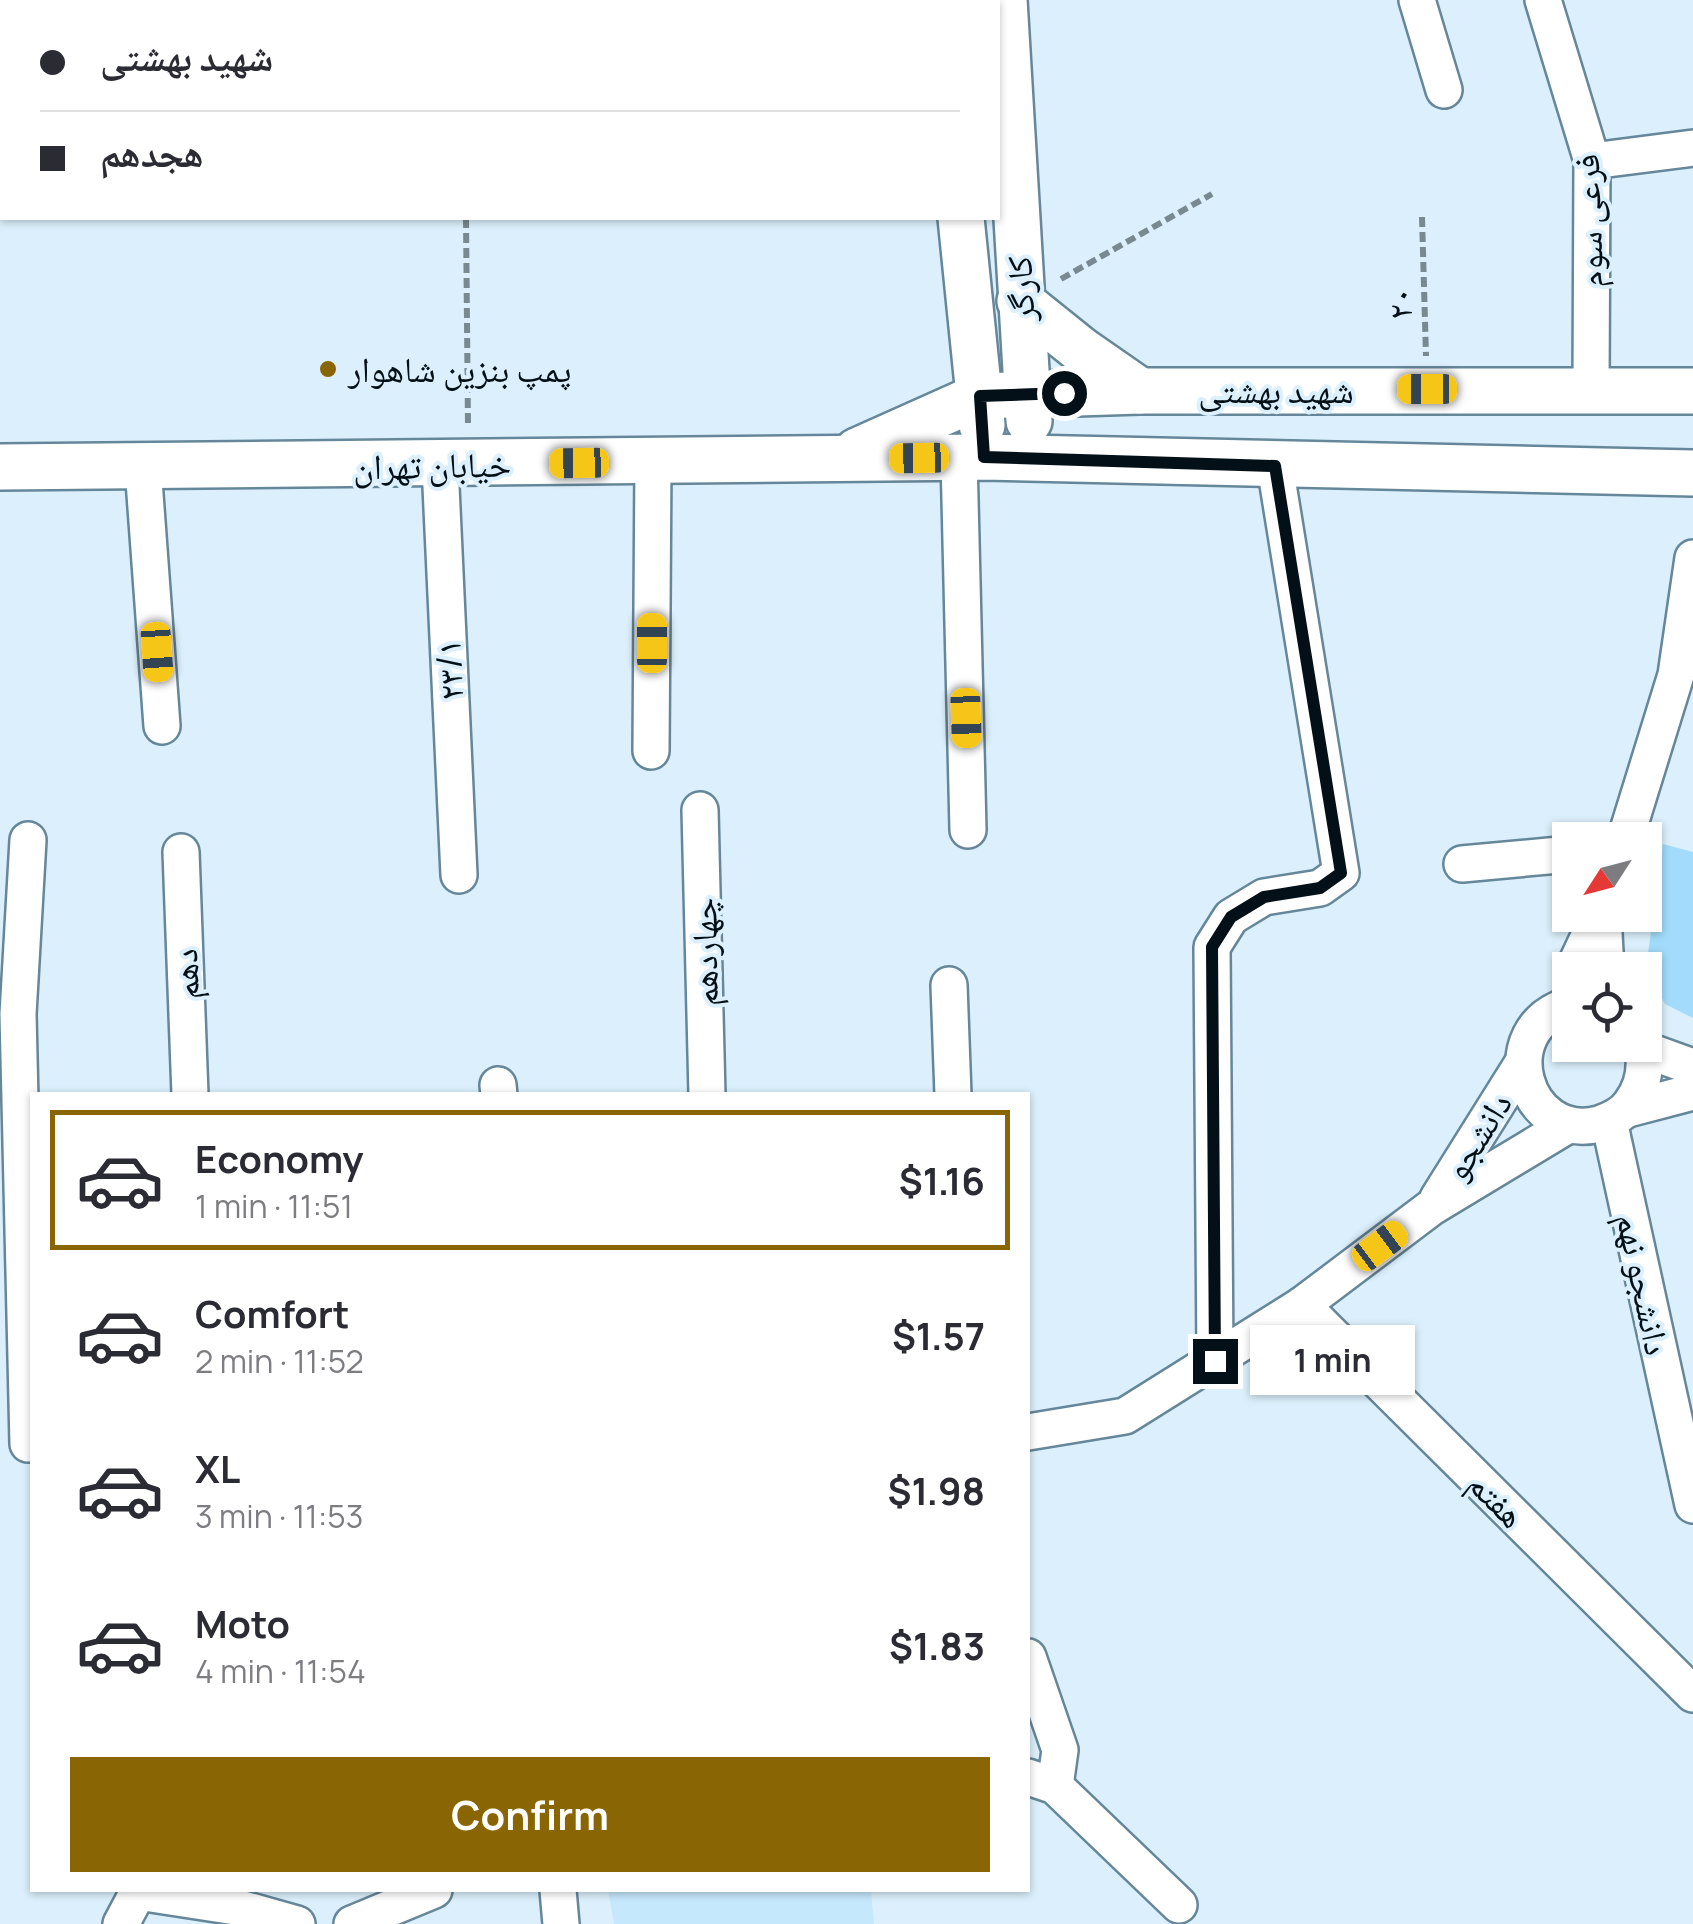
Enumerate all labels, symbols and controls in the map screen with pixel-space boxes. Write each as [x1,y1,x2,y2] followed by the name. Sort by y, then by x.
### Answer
[100,30,273,82] text: شهید بهشتی
[100,126,204,178] text: هجدهم
[1562,153,1614,289] street label: فرعی سوم
[994,255,1046,324] street label: کارگر
[1375,288,1423,320] street label: ۲۰
[347,345,571,393] place label: پمپ بنزین شاهوار
[317,358,339,380] marker: پمپ بنزین شاهوار
[1198,366,1354,414] street label: شهید بهشتی
[1042,371,1087,416] route start
[1397,374,1457,404] car
[353,440,511,490] street label: خیابان تهران
[889,442,949,474] car
[549,447,609,479] car
[637,613,667,673] car
[140,621,174,683] car
[423,638,475,702] street label: ۲۳/۱
[950,687,982,749] car
[1552,822,1662,932] north arrow
[1552,822,1662,1062] map controls
[679,897,729,1007] street label: چهاردهم
[160,948,210,1000] street label: دهم
[1552,952,1662,1062] button: locate
[1431,1083,1523,1189] street label: دانشجو
[195,1132,364,1184] text: Economy
[75,1135,165,1225] icon: car
[899,1154,985,1206] text: $1.16
[195,1184,353,1228] text: 1 min · 11:51
[1606,1209,1682,1359] street label: دانشجو نهم
[1347,1216,1413,1276] car
[195,1287,349,1339] text: Comfort
[75,1290,165,1380] icon: car
[892,1309,985,1361] text: $1.57
[1250,1326,1415,1396] callout: 1 min
[1293,1338,1372,1382] text: 1 min
[195,1339,364,1383] text: 2 min · 11:52
[1193,1339,1238,1384] route end
[195,1442,240,1494] text: XL
[75,1445,165,1535] icon: car
[1458,1460,1536,1538] street label: هفتم
[888,1464,985,1516] text: $1.98
[195,1494,363,1538] text: 3 min · 11:53
[195,1597,290,1649] text: Moto
[75,1600,165,1690] icon: car
[889,1619,985,1671] text: $1.83
[195,1649,366,1693] text: 4 min · 11:54
[70,1757,990,1872] button: Confirm

